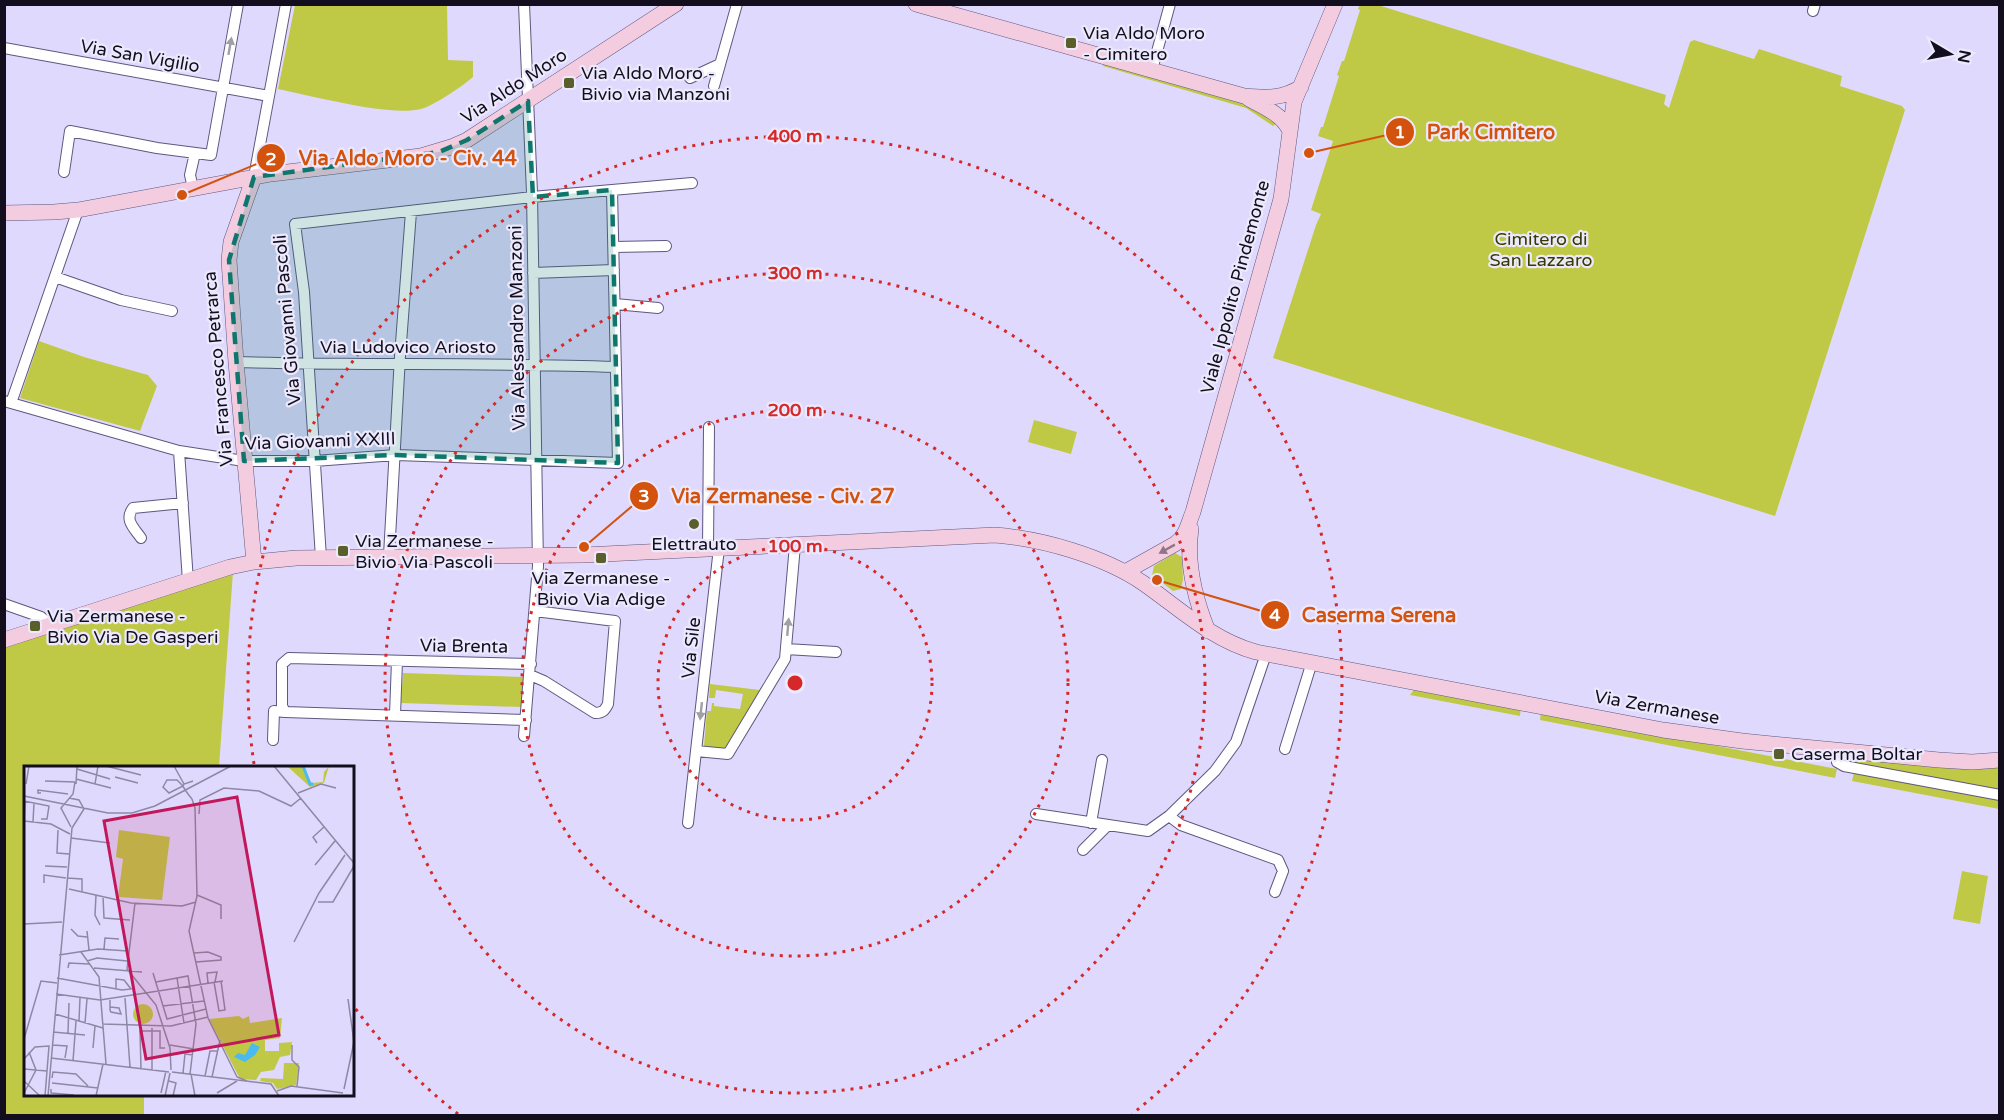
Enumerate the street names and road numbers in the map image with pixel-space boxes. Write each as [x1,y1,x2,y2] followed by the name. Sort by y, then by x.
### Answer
[79,35,202,77] street label: Via San Vigilio
[457,44,571,128] street label: Via Aldo Moro
[1196,178,1274,396] street label: Viale Ippolito Pindemonte
[504,225,530,431] street label: Via Alessandro Manzoni
[269,234,305,406] street label: Via Giovanni Pascoli
[199,271,237,467] street label: Via Francesco Petrarca
[320,336,496,358] street label: Via Ludovico Ariosto
[244,427,396,455] street label: Via Giovanni XXIII
[677,616,705,680] street label: Via Sile
[420,634,508,658] street label: Via Brenta
[1593,685,1721,729] street label: Via Zermanese

